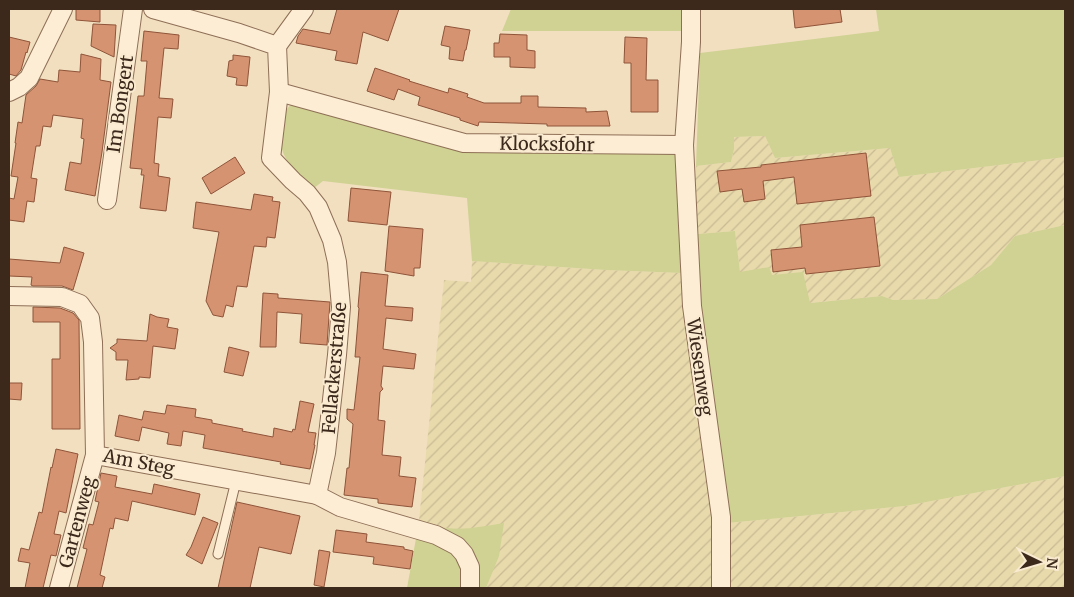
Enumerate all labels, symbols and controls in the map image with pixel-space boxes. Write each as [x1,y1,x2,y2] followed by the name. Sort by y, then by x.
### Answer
[102,54,138,154] street label: Im Bongert
[499,132,595,156] street label: Klocksfohr
[317,301,351,435] street label: Fellackerstraße
[682,316,718,417] street label: Wiesenweg
[100,444,177,480] street label: Am Steg
[54,474,100,570] street label: Gartenweg
[1014,537,1064,587] north arrow
[1043,557,1061,569] text: N

